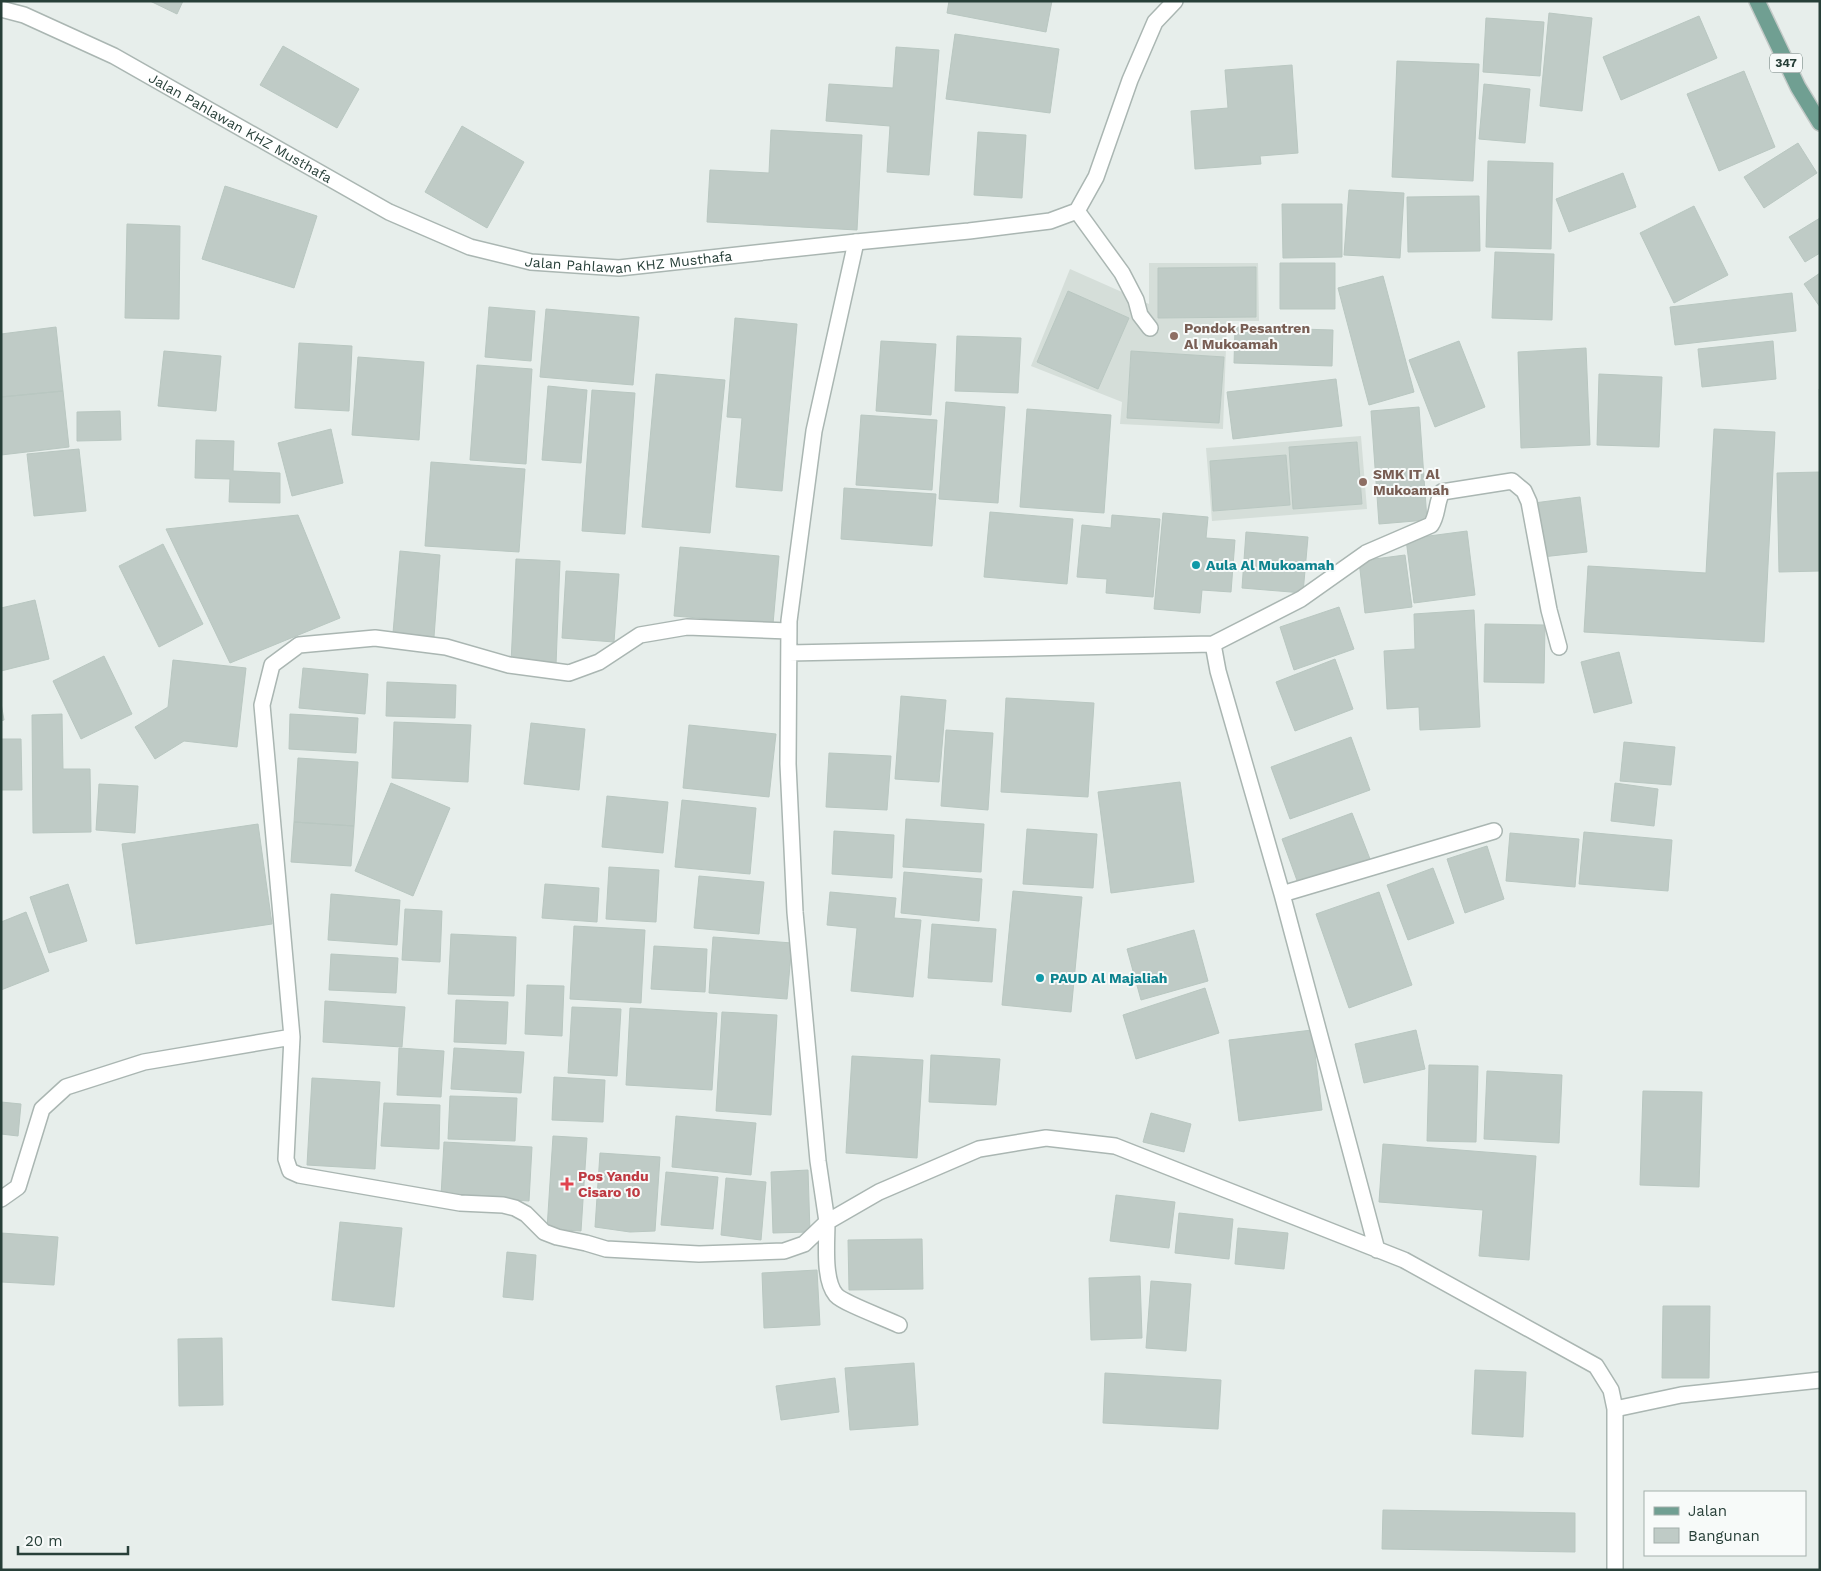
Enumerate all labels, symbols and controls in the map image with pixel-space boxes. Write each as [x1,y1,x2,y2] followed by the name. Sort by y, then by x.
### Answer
[1770,54,1802,72] road number: 347
[146,69,335,186] street label: Jalan Pahlawan KHZ Musthafa
[523,248,733,276] street label: Jalan Pahlawan KHZ Musthafa
[1184,320,1310,352] place label: Pondok Pesantren Al Mukoamah
[1168,330,1180,342] marker: Pondok Pesantren Al Mukoamah
[1373,466,1449,498] place label: SMK IT Al Mukoamah
[1357,476,1369,488] marker: SMK IT Al Mukoamah
[1206,557,1334,573] place label: Aula Al Mukoamah
[1190,559,1202,571] marker: Aula Al Mukoamah
[1050,970,1168,986] place label: PAUD Al Majaliah
[1034,972,1046,984] marker: PAUD Al Majaliah
[578,1168,649,1200] place label: Pos Yandu Cisaro 10
[560,1177,574,1191] marker: Pos Yandu Cisaro 10
[1644,1491,1806,1556] legend
[1688,1502,1727,1520] text: Jalan
[18,1524,128,1556] scale bar
[1688,1527,1760,1545] text: Bangunan
[25,1532,63,1550] text: 20 m

